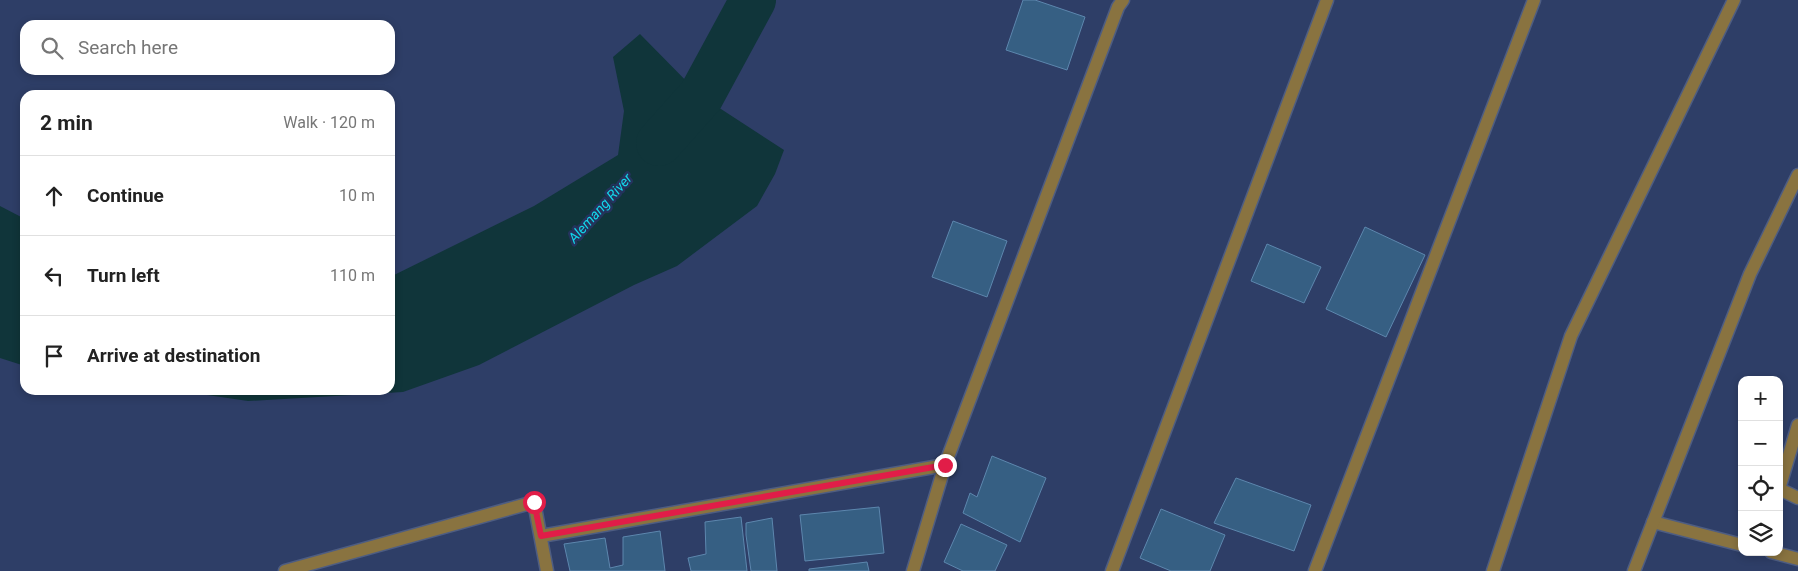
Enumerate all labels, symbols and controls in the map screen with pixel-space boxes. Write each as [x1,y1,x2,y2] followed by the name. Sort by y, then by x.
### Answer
[20,20,395,75] search box
[38,34,66,62] icon: search
[78,36,178,59] text: Search here
[40,111,93,135] text: 2 min
[283,113,375,132] text: Walk · 120 m
[564,170,635,246] water label: Alemang River
[40,182,68,210] icon: ahead
[87,184,164,207] text: Continue
[339,186,375,205] text: 10 m
[40,262,68,290] icon: left
[87,264,160,287] text: Turn left
[330,266,375,285] text: 110 m
[40,342,68,370] icon: arrive
[87,344,260,367] text: Arrive at destination
[1738,376,1783,556] map controls
[1738,376,1783,421] button: +
[1738,421,1783,466] button: −
[934,454,957,477] route end
[1738,466,1783,511] button: locate
[523,491,546,514] route start
[1738,511,1783,556] button: layers

